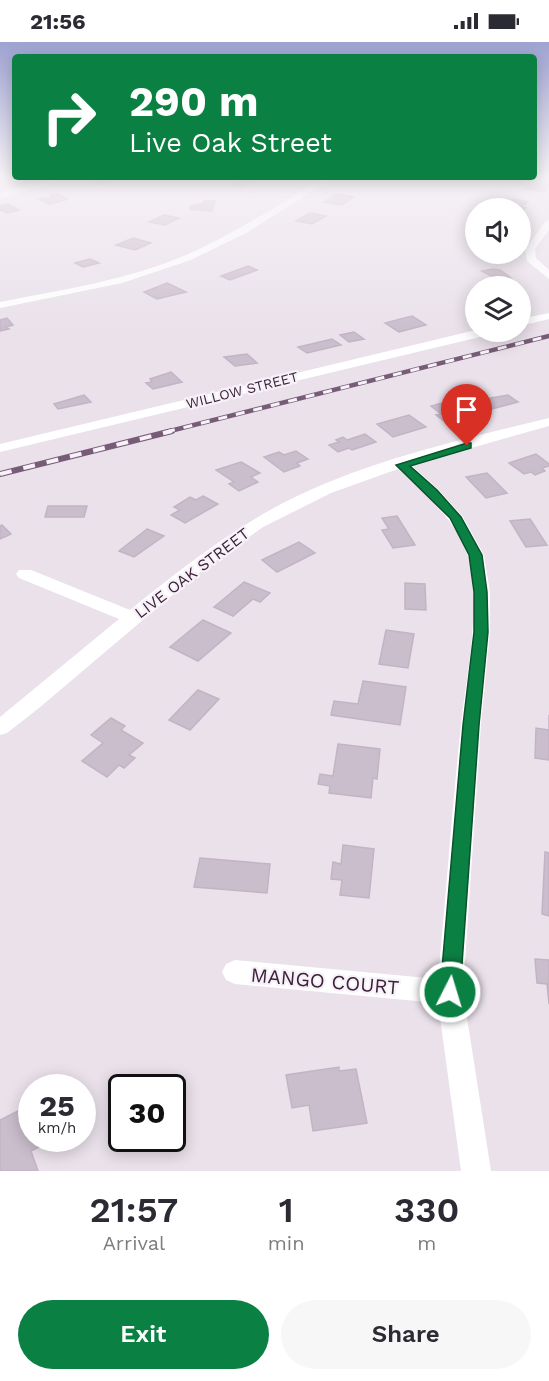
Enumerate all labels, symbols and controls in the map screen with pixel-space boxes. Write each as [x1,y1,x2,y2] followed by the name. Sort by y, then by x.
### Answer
[30,9,86,34] text: 21:56
[129,77,259,126] text: 290 m
[30,78,108,156] icon: right
[129,127,332,159] text: Live Oak Street
[465,198,531,342] map controls
[465,198,531,264] button: sound
[465,276,531,342] button: layers
[184,368,300,412] street label: WILLOW STREET
[441,384,492,446] pin
[450,393,483,426] icon: arrive
[131,524,253,622] street label: LIVE OAK STREET
[418,960,482,1024] position arrow
[250,963,400,999] street label: MANGO COURT
[108,1074,186,1152] speed limit sign: 30
[39,1088,75,1123] text: 25
[38,1119,76,1137] text: km/h
[90,1189,178,1231] text: 21:57
[279,1189,294,1231] text: 1
[394,1189,459,1231] text: 330
[103,1231,165,1255] text: Arrival
[268,1231,305,1255] text: min
[417,1231,436,1255] text: m
[18,1300,269,1369] button: Exit
[281,1300,531,1369] button: Share

